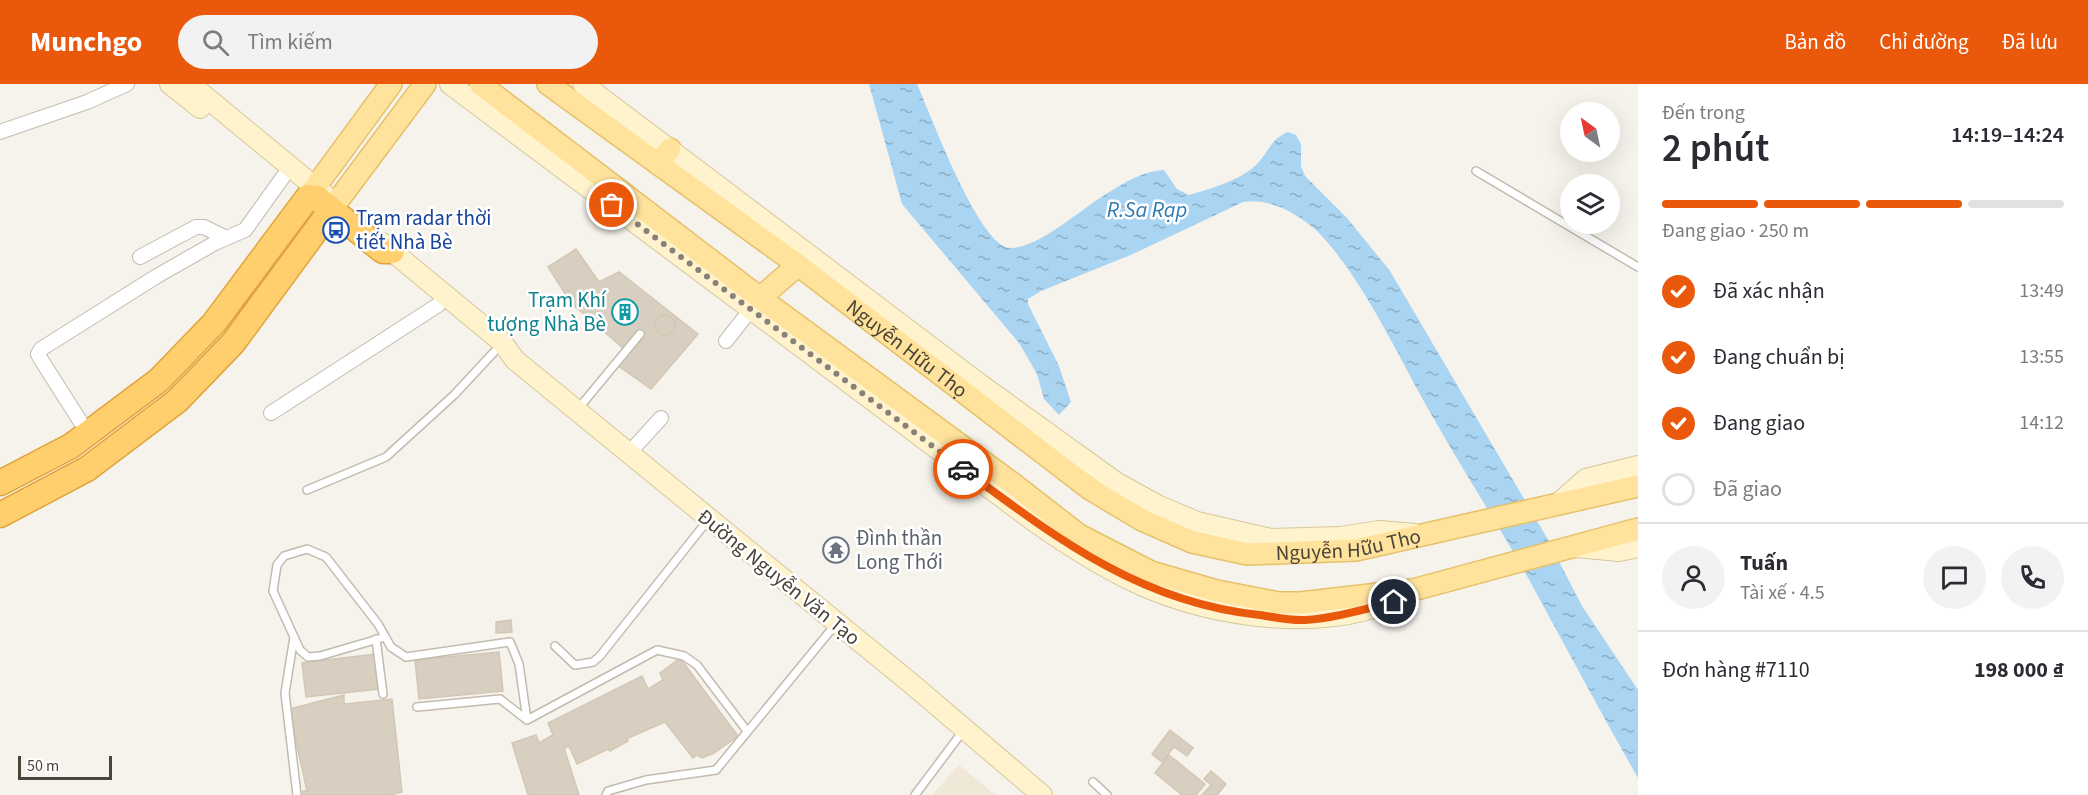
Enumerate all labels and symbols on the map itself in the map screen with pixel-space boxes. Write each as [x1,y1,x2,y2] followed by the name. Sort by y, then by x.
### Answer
[1560,102,1620,162] north arrow
[586,179,637,230] pin
[1107,194,1187,226] water label: R.Sa Rạp
[356,203,491,257] place label: Trạm radar thời tiết Nhà Bè
[321,215,351,245] bus stop icon: Trạm radar thời tiết Nhà Bè
[487,285,607,339] place label: Trạm Khí tượng Nhà Bè
[840,292,974,405] street label: Nguyễn Hữu Thọ
[610,297,640,327] building icon: Trạm Khí tượng Nhà Bè
[933,439,993,499] courier
[691,502,867,652] street label: Đường Nguyễn Văn Tạo
[1275,521,1424,568] street label: Nguyễn Hữu Thọ
[856,523,943,577] place label: Đình thần Long Thới
[821,535,851,565] temple icon: Đình thần Long Thới
[1368,576,1419,627] pin
[18,753,112,780] scale bar

